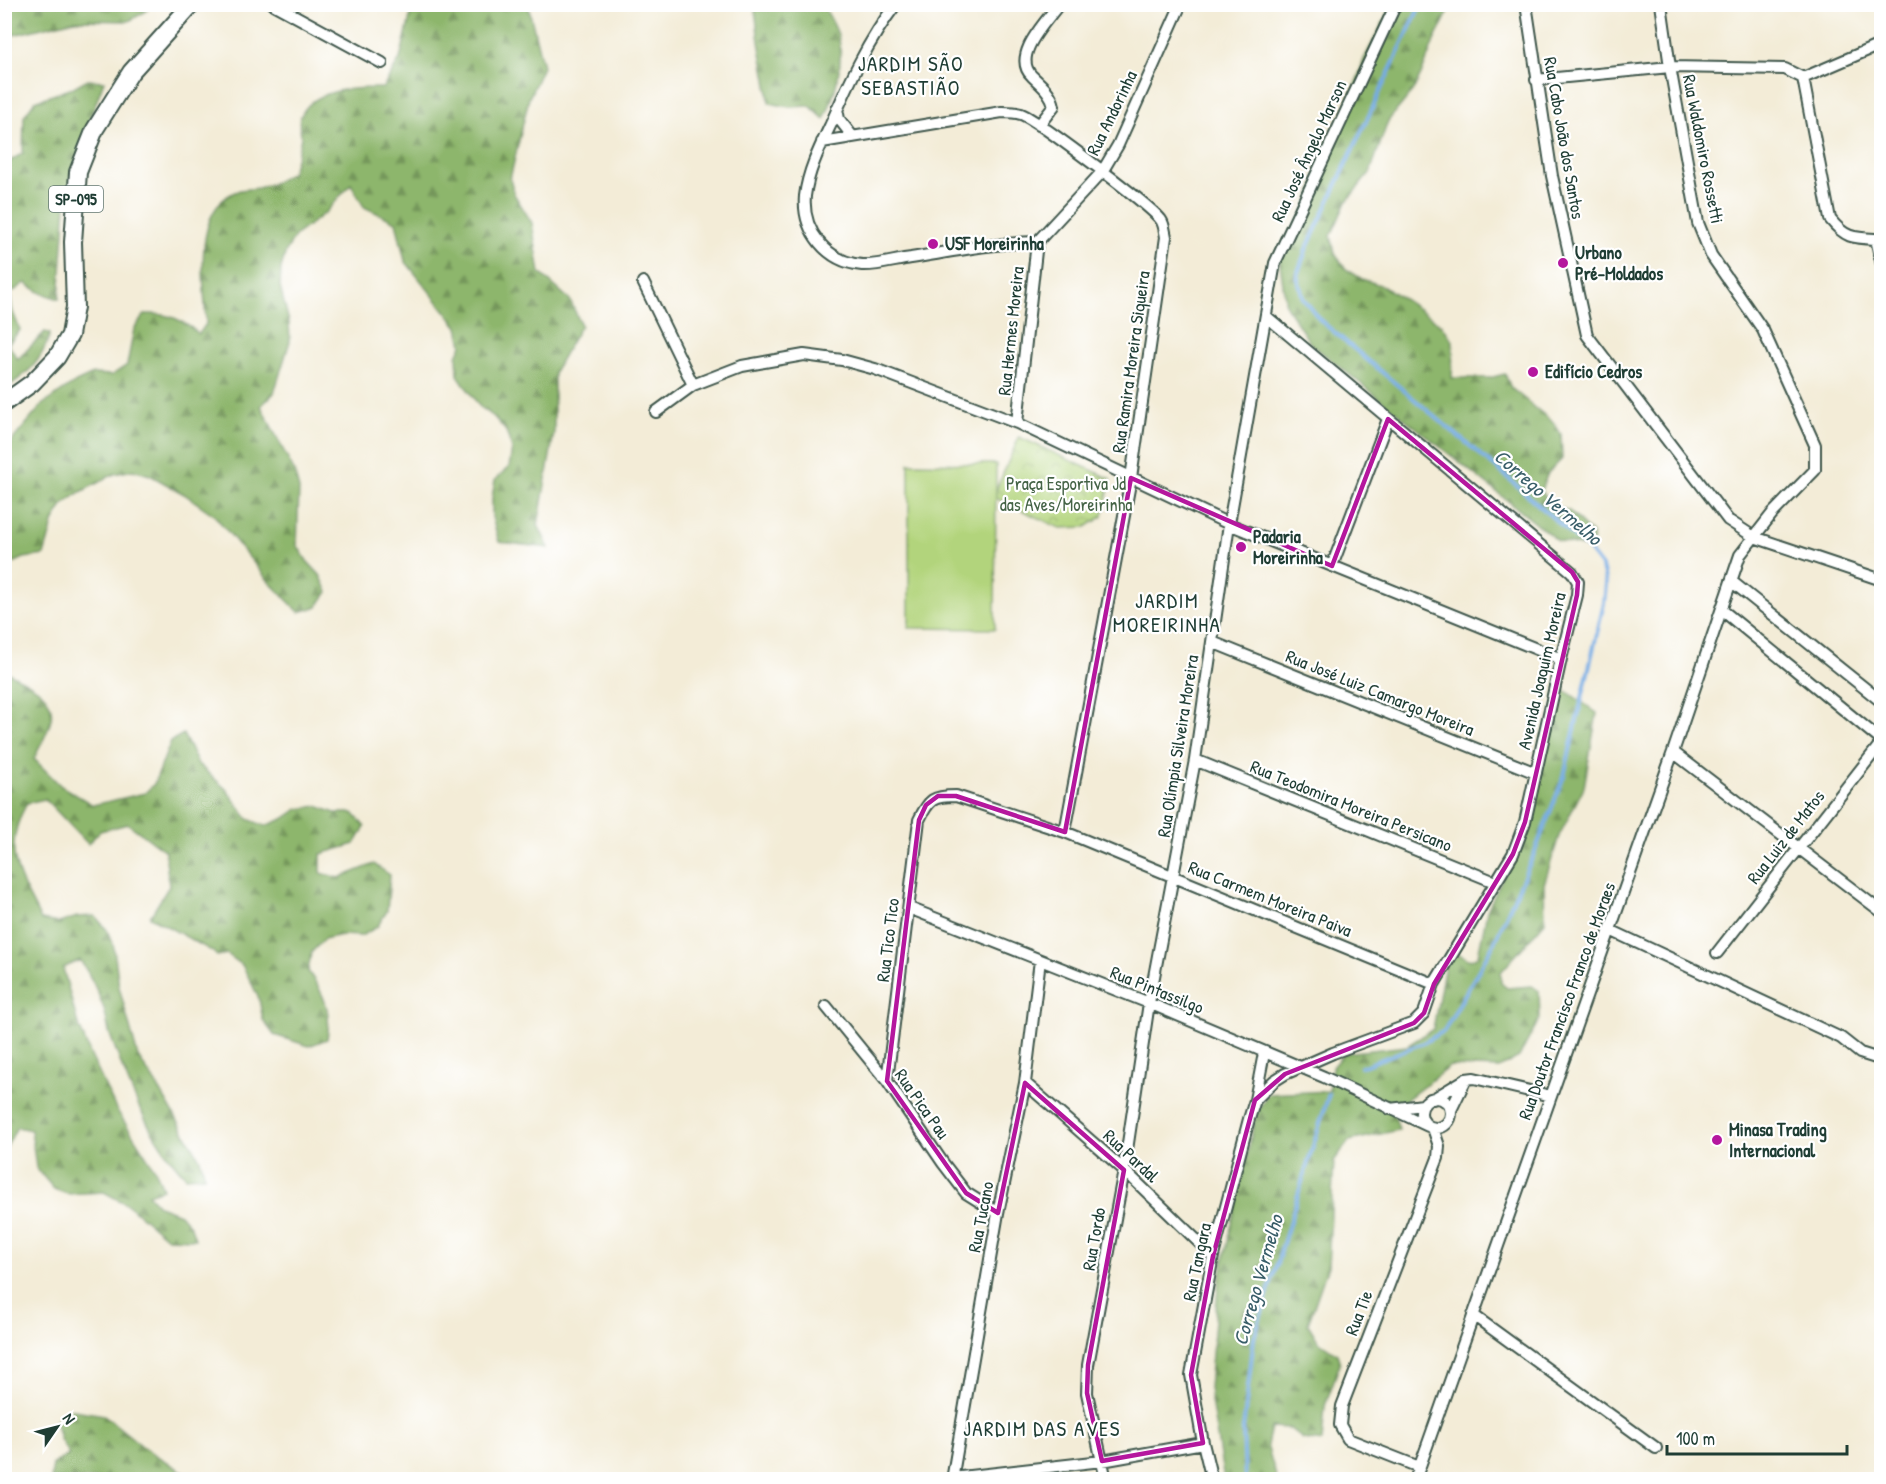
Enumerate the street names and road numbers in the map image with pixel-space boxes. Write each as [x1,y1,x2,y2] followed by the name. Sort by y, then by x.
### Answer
[1538,55,1591,221] street label: Rua Cabo João dos Santos
[1080,66,1143,159] street label: Rua Andorinha
[1677,72,1730,226] street label: Rua Waldomiro Rossetti
[1265,76,1352,226] street label: Rua José Ângelo Marson
[49,186,103,212] road number: SP-095
[991,265,1030,397] street label: Rua Hermes Moreira
[1105,269,1156,454] street label: Rua Ramira Moreira Siqueira
[1511,590,1572,752] street label: Avenida Joaquim Moreira
[1282,643,1478,742] street label: Rua José Luiz Camargo Moreira
[1151,653,1204,839] street label: Rua Olímpia Silveira Moreira
[1247,754,1456,857] street label: Rua Teodomira Moreira Persicano
[1741,784,1830,889] street label: Rua Luiz de Matos
[1185,854,1356,943] street label: Rua Carmem Moreira Paiva
[1512,879,1621,1123] street label: Rua Doutor Francisco Franco de Moraes
[870,897,905,983] street label: Rua Tico Tico
[1107,959,1208,1020] street label: Rua Pintassilgo
[889,1064,956,1144] street label: Rua Pica Pau
[1098,1123,1165,1188] street label: Rua Pardal
[961,1179,1000,1254] street label: Rua Tucano
[1076,1205,1111,1272] street label: Rua Tordo
[1176,1221,1217,1303] street label: Rua Tangara
[1339,1287,1378,1339] street label: Rua Tie

